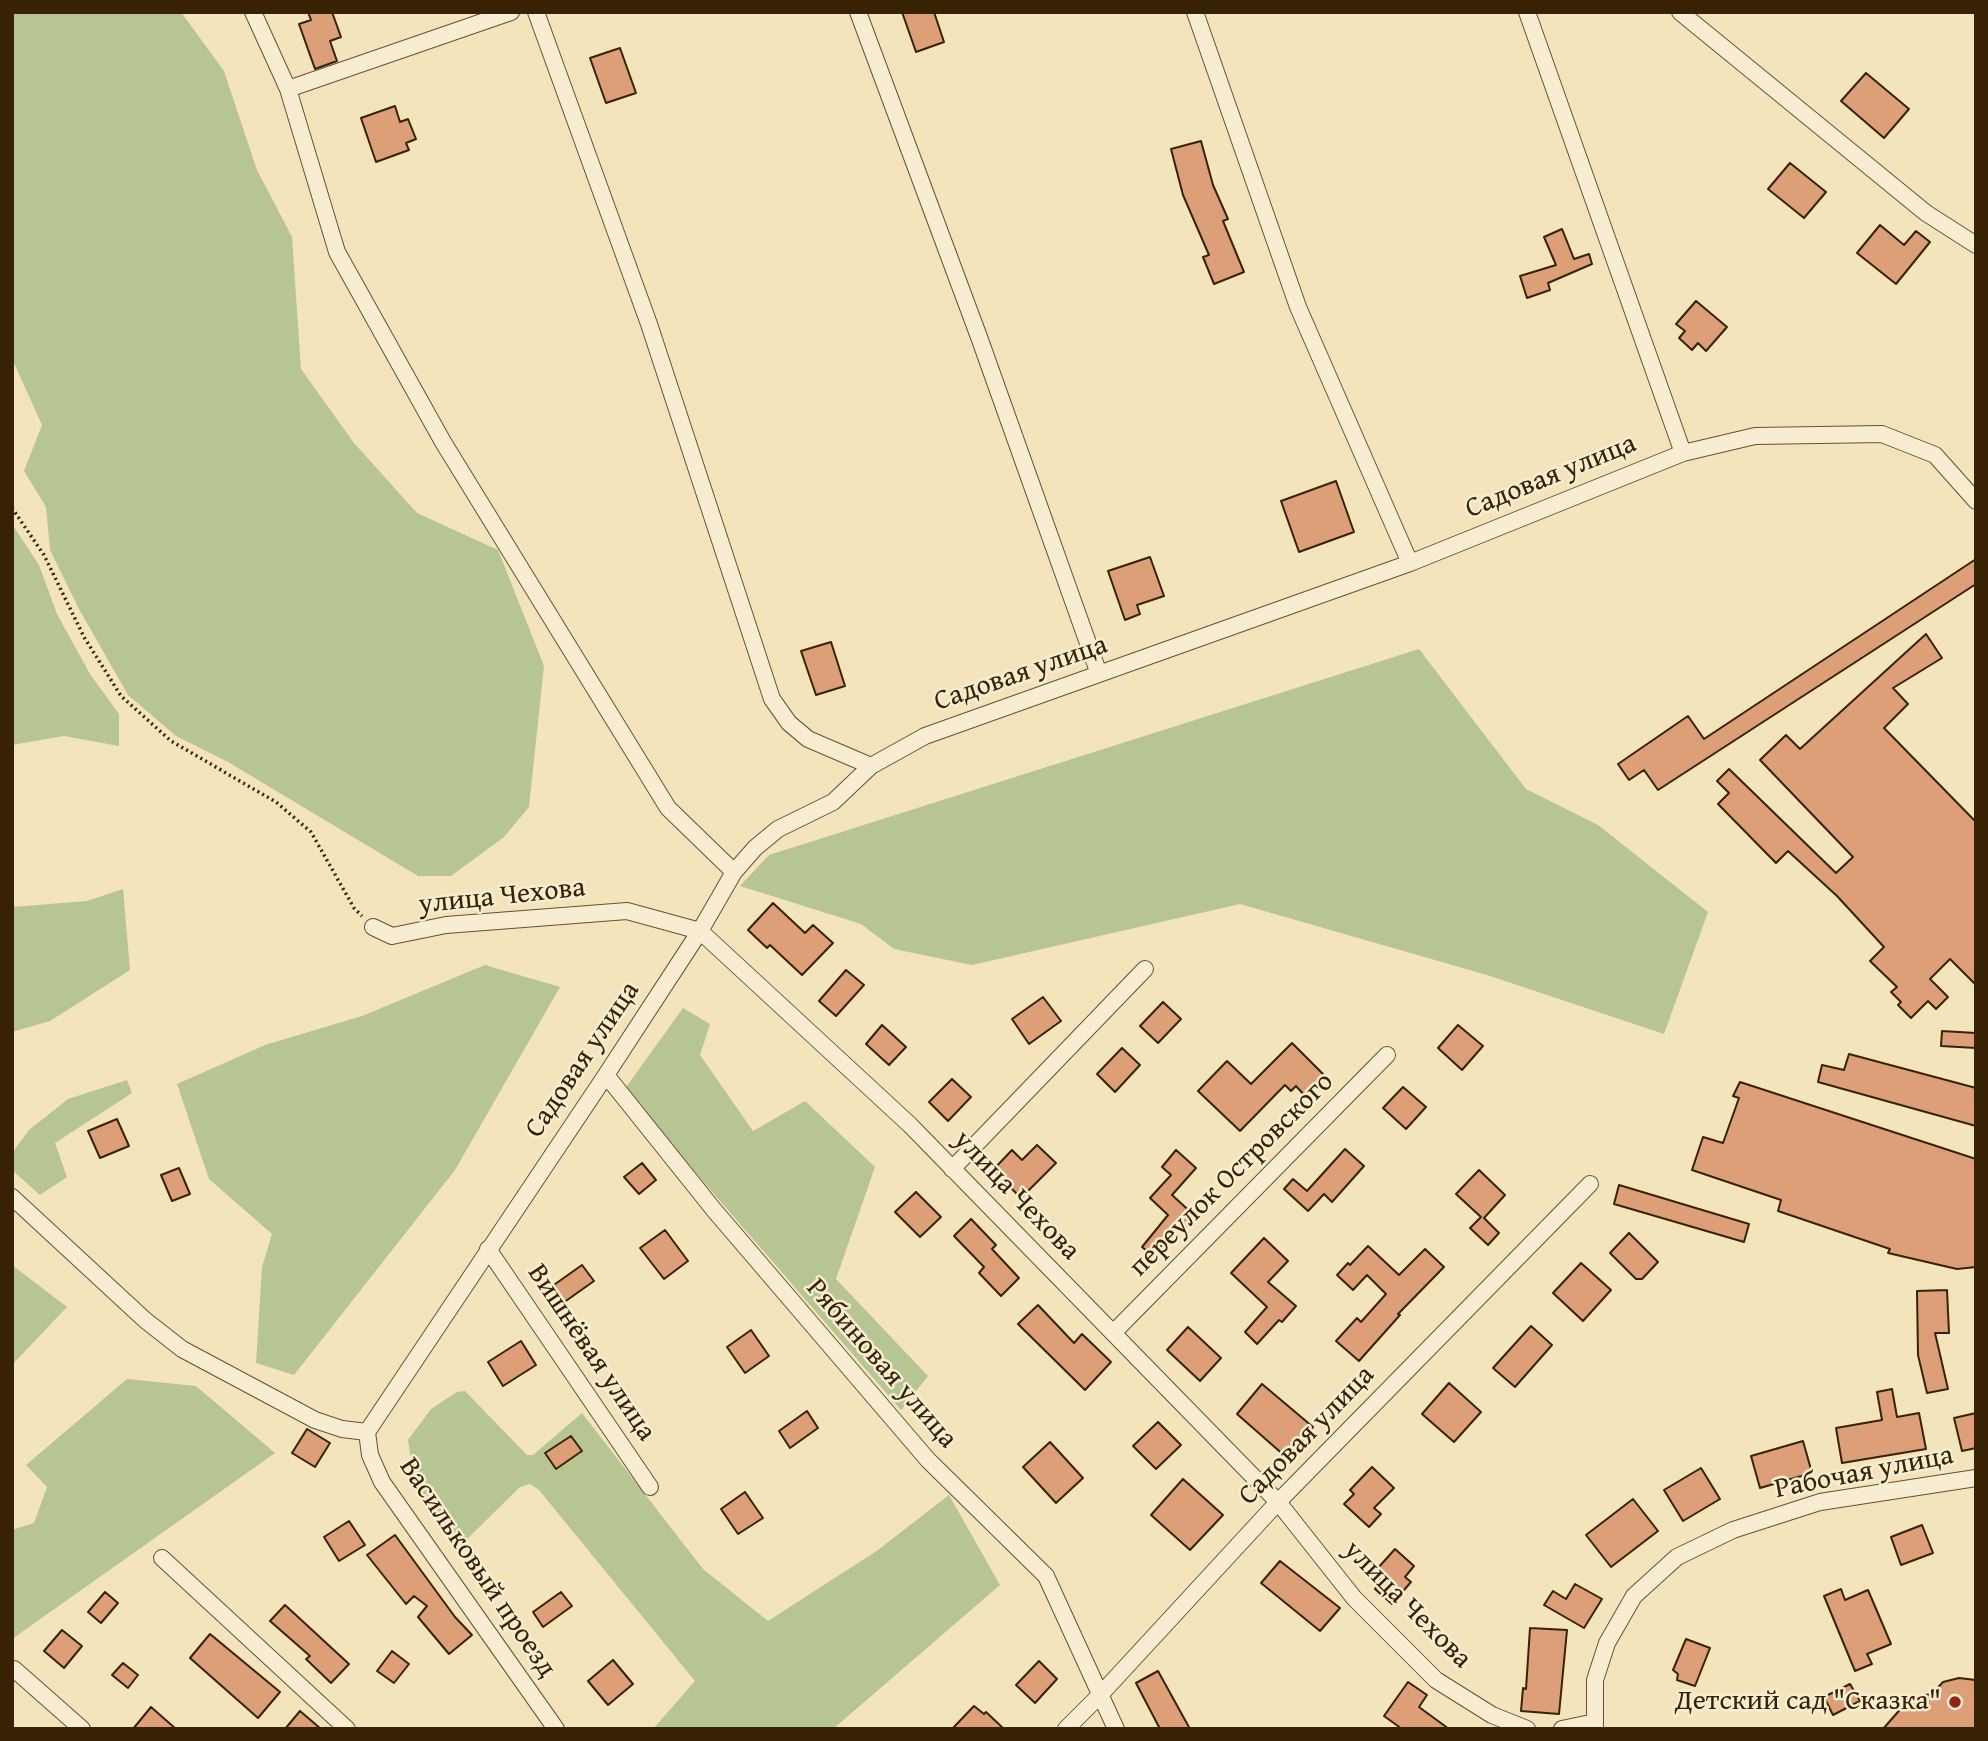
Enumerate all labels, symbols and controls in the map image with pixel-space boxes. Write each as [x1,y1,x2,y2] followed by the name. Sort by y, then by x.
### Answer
[1461,428,1641,526] street label: Садовая улица
[930,629,1112,719] street label: Садовая улица
[417,872,587,922] street label: улица Чехова
[518,976,648,1144] street label: Садовая улица
[1123,1066,1341,1284] street label: переулок Островского
[946,1124,1086,1268] street label: улица Чехова
[519,1258,663,1448] street label: Вишнёвая улица
[798,1272,964,1456] street label: Рябиновая улица
[1232,1359,1382,1513] street label: Садовая улица
[1772,1439,1956,1507] street label: Рабочая улица
[391,1452,563,1684] street label: Васильковый проезд
[1336,1534,1478,1676] street label: улица Чехова
[1675,1685,1941,1719] place label: Детский сад "Сказка"
[1947,1694,1963,1710] marker: Детский сад "Сказка"

